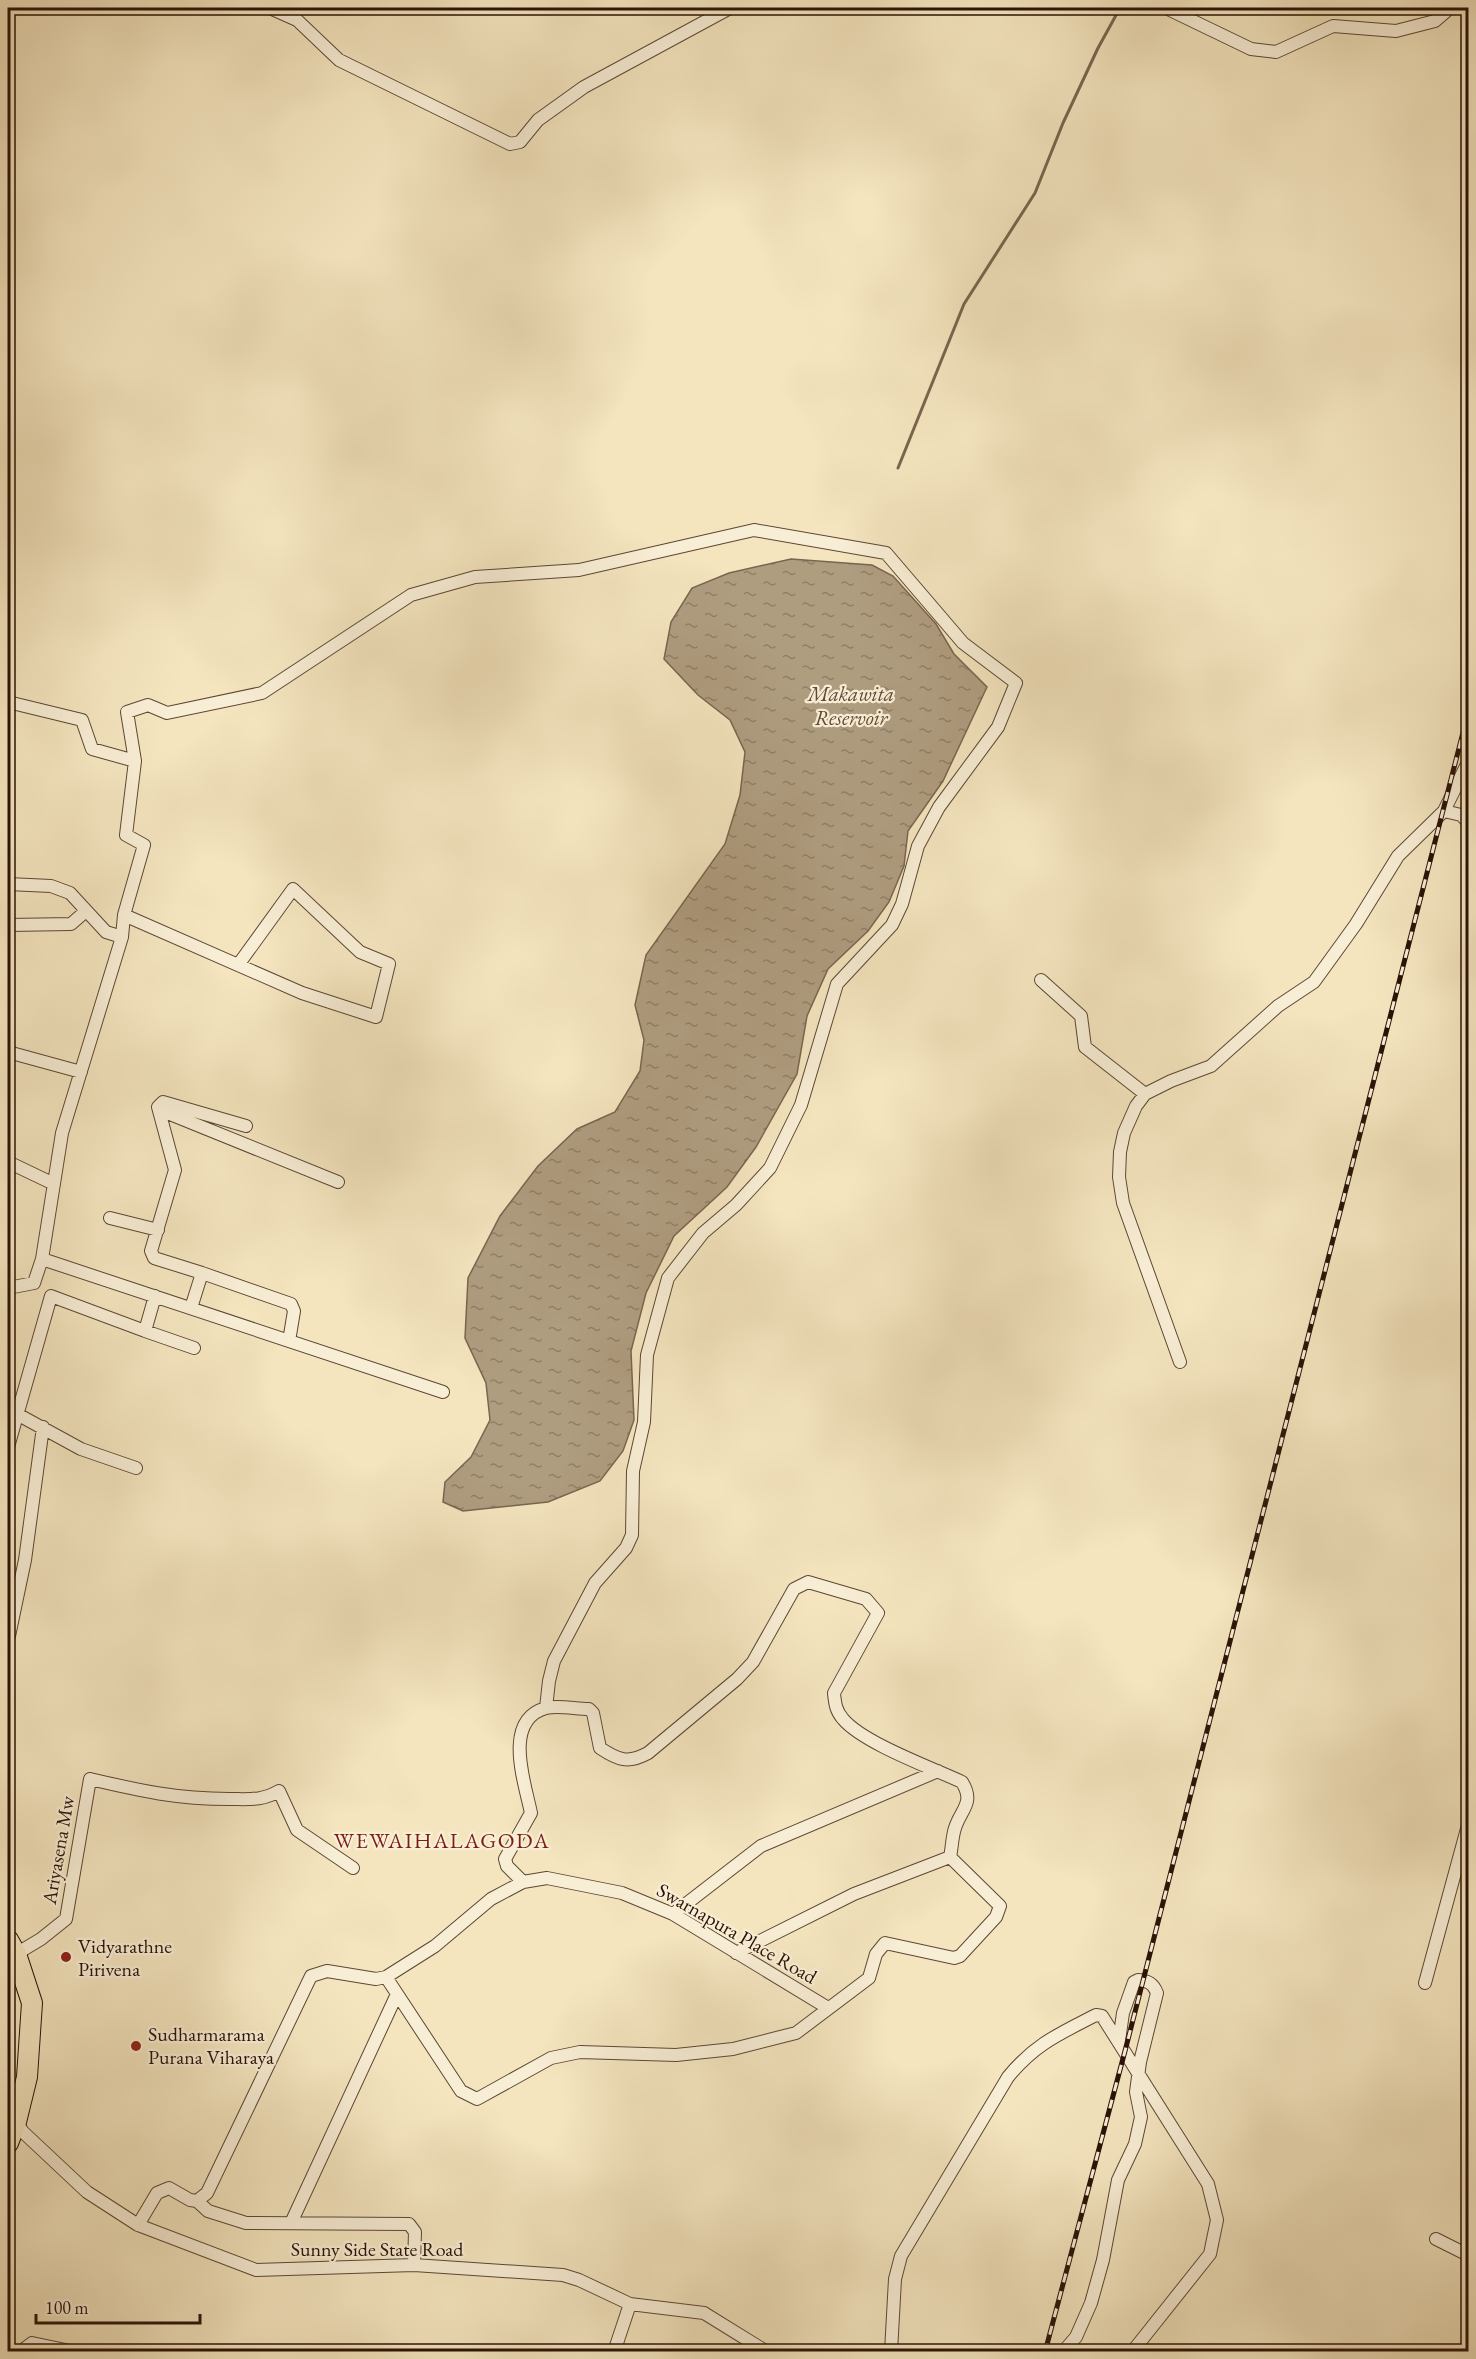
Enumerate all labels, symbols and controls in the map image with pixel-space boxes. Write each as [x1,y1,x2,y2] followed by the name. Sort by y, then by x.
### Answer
[806,680,894,731] water label: Makawita Reservoir
[36,1793,80,1907] street label: Ariyasena Mw
[334,1826,550,1855] district label: WEWAIHALAGODA
[652,1877,823,1990] street label: Swarnapura Place Road
[78,1933,172,1982] place label: Vidyarathne Pirivena
[59,1950,73,1964] marker: Vidyarathne Pirivena
[148,2021,274,2070] place label: Sudharmarama Purana Viharaya
[129,2039,143,2053] marker: Sudharmarama Purana Viharaya
[291,2236,464,2262] street label: Sunny Side State Road
[36,2287,200,2325] scale bar
[45,2296,89,2319] text: 100 m

